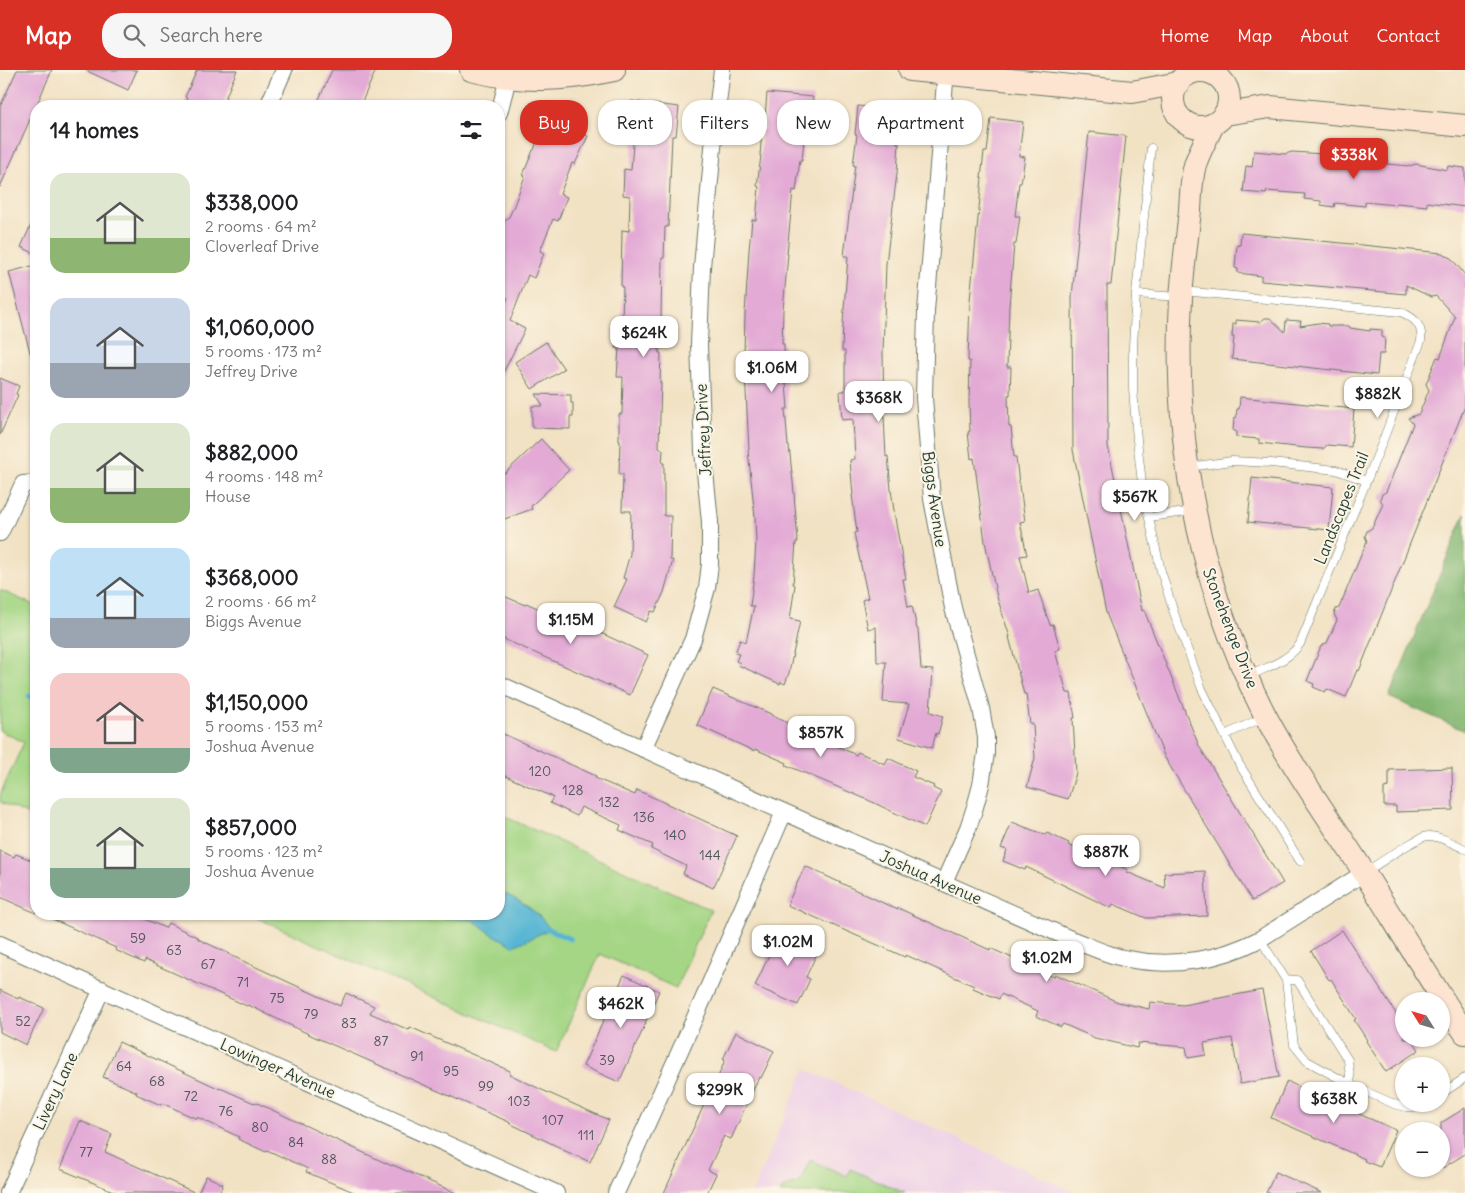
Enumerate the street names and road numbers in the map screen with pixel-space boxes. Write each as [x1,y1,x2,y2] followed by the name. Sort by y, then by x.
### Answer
[691,383,715,477] street label: Jeffrey Drive
[1309,449,1373,567] street label: Landscapes Trail
[918,450,952,548] street label: Biggs Avenue
[1199,565,1263,691] street label: Stonehenge Drive
[877,846,985,908] street label: Joshua Avenue
[217,1034,339,1102] street label: Lowinger Avenue
[28,1049,82,1133] street label: Livery Lane

